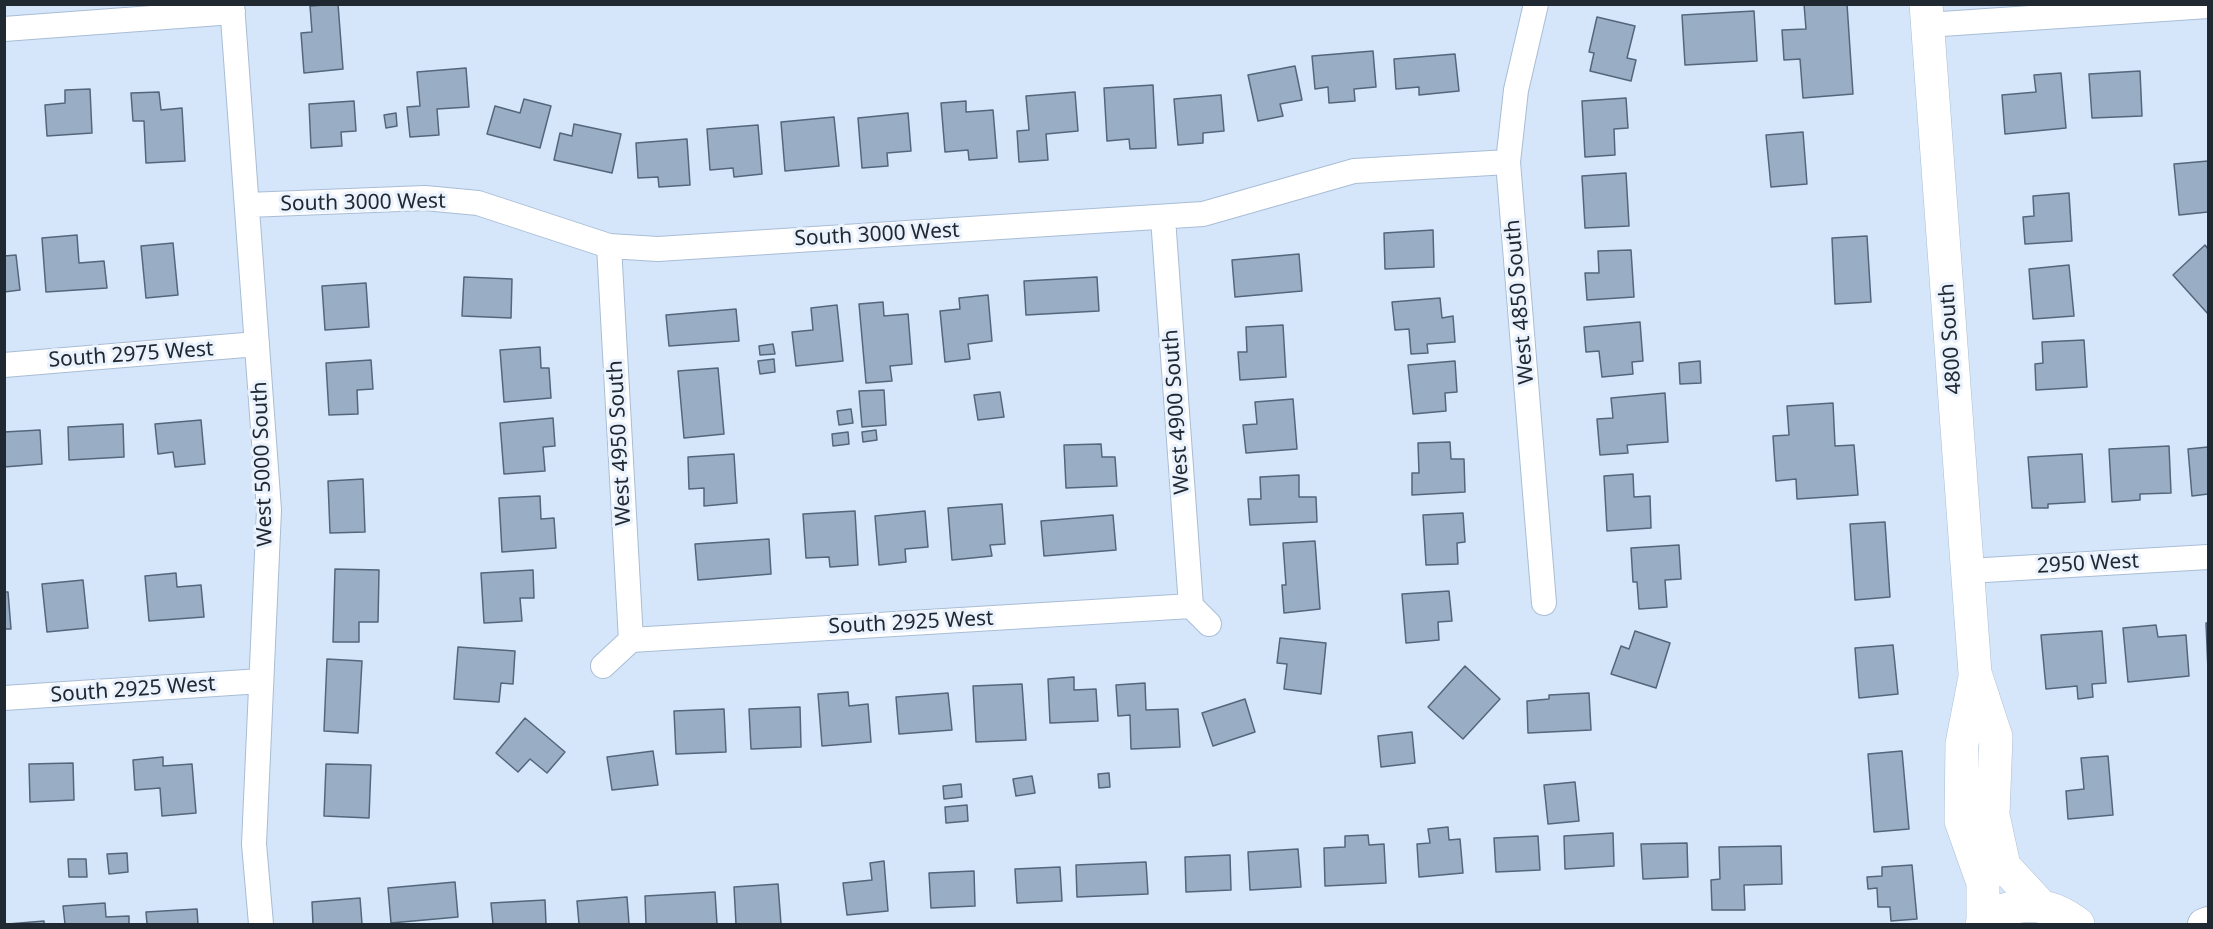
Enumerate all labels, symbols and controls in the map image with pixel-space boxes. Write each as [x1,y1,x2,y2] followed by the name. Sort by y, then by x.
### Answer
[280,189,446,217] street label: South 3000 West
[794,218,960,252] street label: South 3000 West
[1500,219,1540,385] street label: West 4850 South
[1935,283,1967,395] street label: 4800 South
[1159,329,1195,495] street label: West 4900 South
[48,337,214,373] street label: South 2975 West
[603,360,637,526] street label: West 4950 South
[248,381,278,547] street label: West 5000 South
[2036,549,2140,579] street label: 2950 West
[828,606,994,640] street label: South 2925 West
[50,672,216,708] street label: South 2925 West

